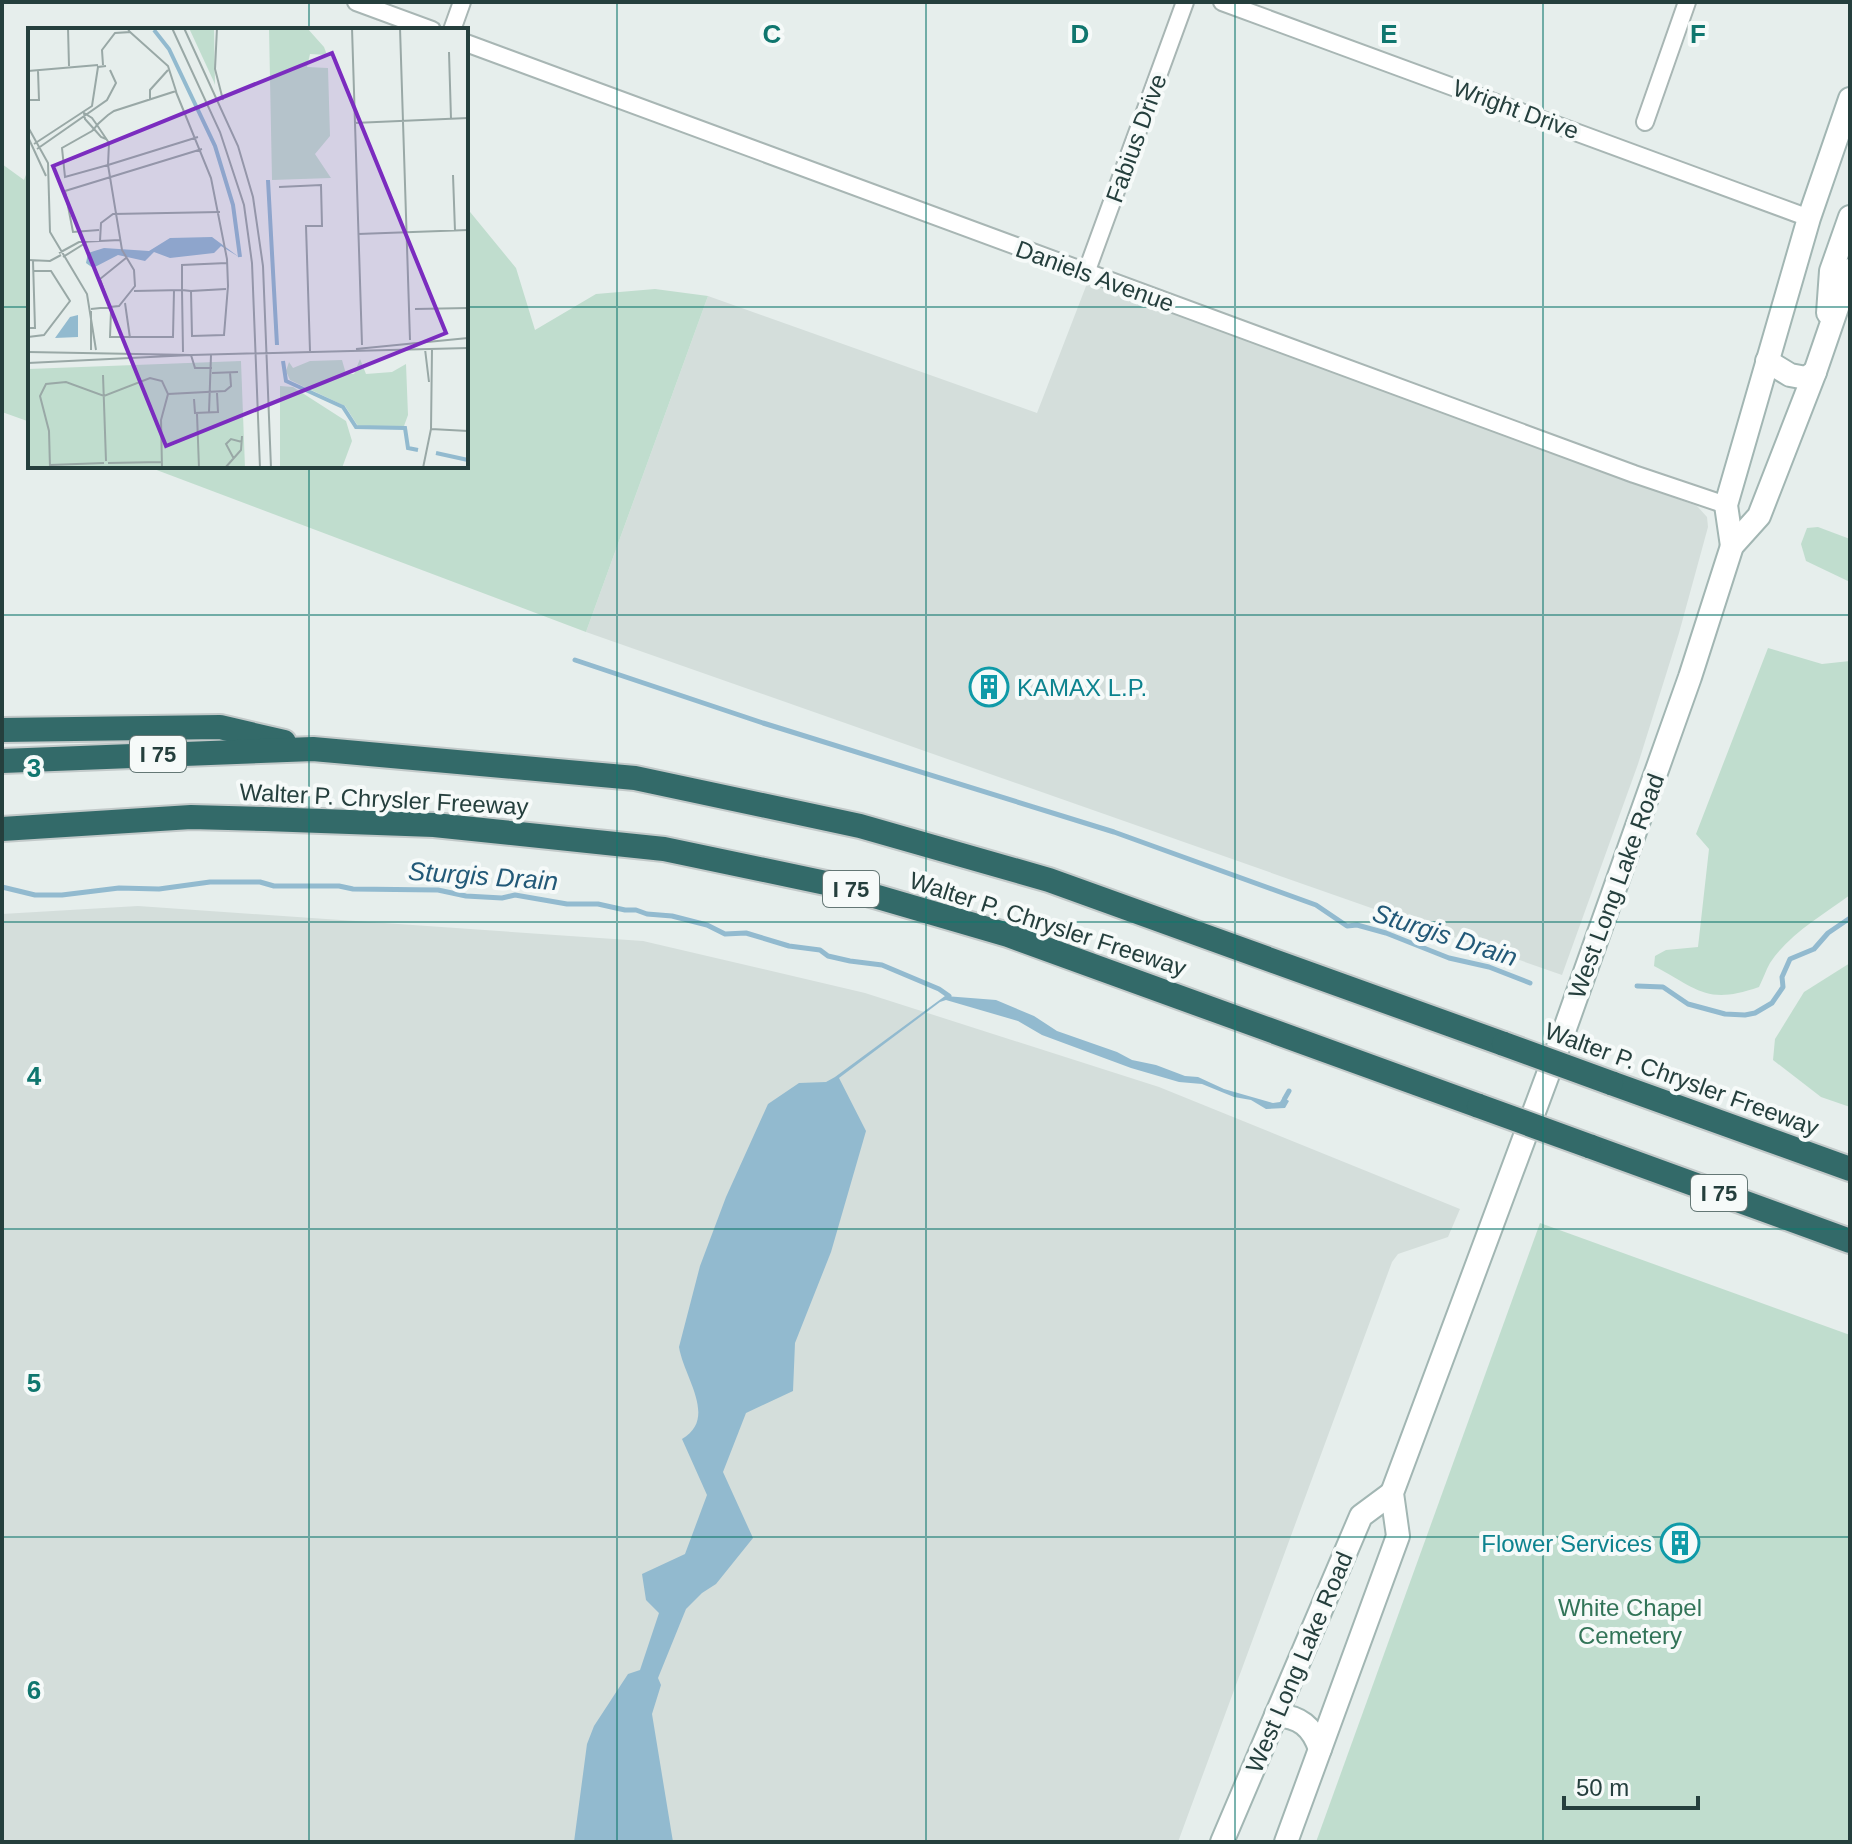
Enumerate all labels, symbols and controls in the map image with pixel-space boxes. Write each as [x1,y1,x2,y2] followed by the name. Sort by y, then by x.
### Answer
[763,19,782,49] text: C
[1071,19,1089,49] text: D
[1380,19,1398,49] text: E
[1690,19,1706,49] text: F
[28,28,468,468] inset map
[1100,70,1172,206] street label: Fabius Drive
[1450,74,1582,144] street label: Wright Drive
[1012,235,1178,317] street label: Daniels Avenue
[968,666,1010,708] building icon: KAMAX L.P.
[1017,674,1147,701] place label: KAMAX L.P.
[130,736,186,772] road number: I 75
[27,753,41,783] text: 3
[1563,770,1669,1002] street label: West Long Lake Road
[239,778,529,820] street label: Walter P. Chrysler Freeway
[407,856,559,896] water label: Sturgis Drain
[906,866,1190,982] street label: Walter P. Chrysler Freeway
[823,871,879,907] road number: I 75
[1369,898,1521,972] water label: Sturgis Drain
[1541,1017,1823,1141] street label: Walter P. Chrysler Freeway
[27,1061,42,1091] text: 4
[1691,1175,1747,1211] road number: I 75
[27,1368,41,1398] text: 5
[1659,1522,1701,1564] building icon: Flower Services
[1481,1530,1652,1557] place label: Flower Services
[1240,1548,1358,1776] street label: West Long Lake Road
[1558,1594,1702,1649] park label: White Chapel Cemetery
[27,1675,41,1705] text: 6
[1564,1760,1698,1810] scale bar
[1576,1774,1629,1801] text: 50 m

